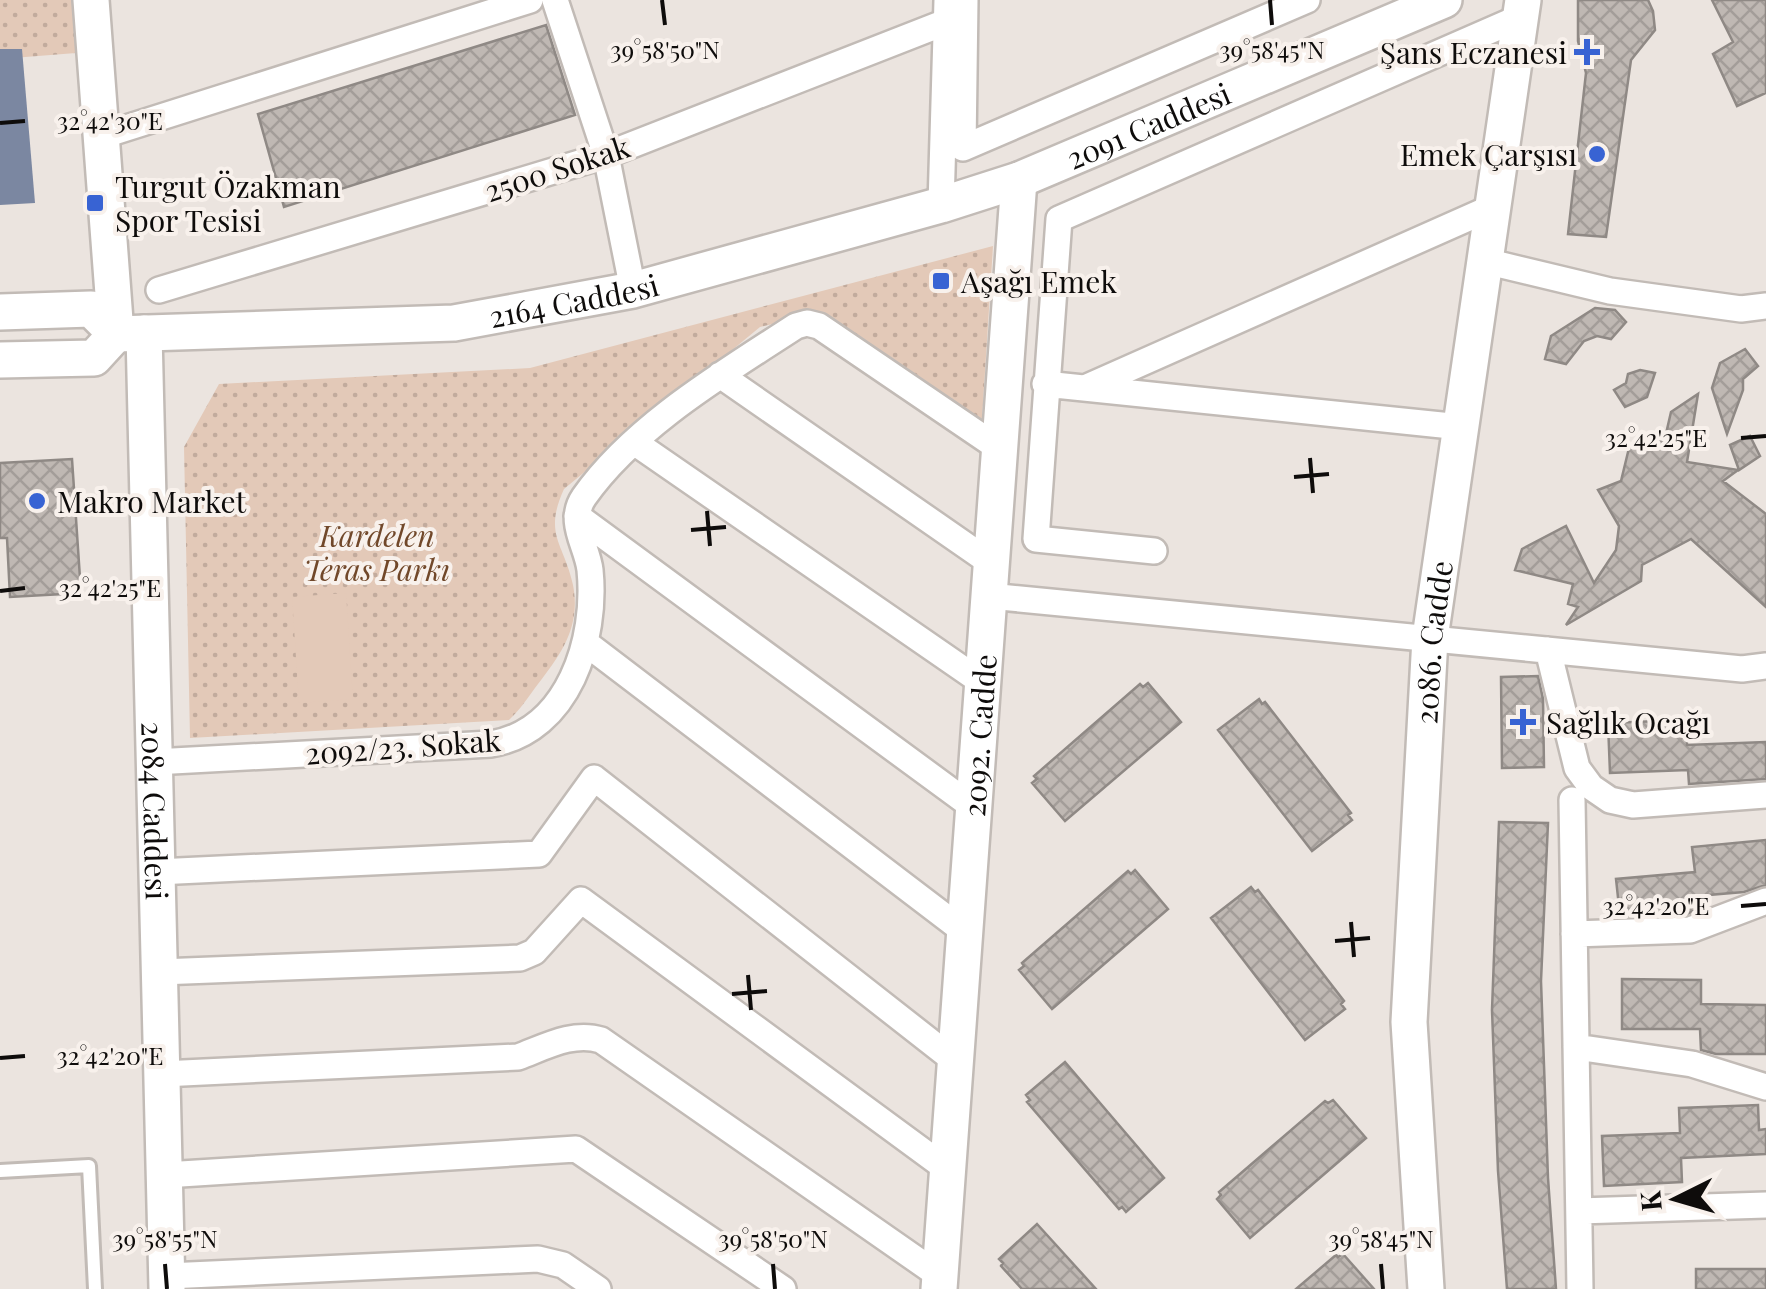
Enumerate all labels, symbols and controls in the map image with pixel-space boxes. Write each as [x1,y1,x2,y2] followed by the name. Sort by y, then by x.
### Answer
[610,32,720,65] text: 39°58'50"N
[1219,32,1325,65] text: 39°58'45"N
[1380,32,1567,72] place label: Şans Eczanesi
[1576,41,1598,63] marker: Şans Eczanesi
[1060,73,1236,178] street label: 2091 Caddesi
[57,103,163,136] text: 32°42'30"E
[479,126,635,210] street label: 2500 Sokak
[1400,134,1577,174] place label: Emek Çarşısı
[1586,143,1608,165] marker: Emek Çarşısı
[115,166,341,240] place label: Turgut Özakman Spor Tesisi
[84,192,106,214] marker: Turgut Özakman Spor Tesisi
[960,261,1117,301] place label: Aşağı Emek
[486,264,663,336] street label: 2164 Caddesi
[930,270,952,292] marker: Aşağı Emek
[1605,420,1707,453] text: 32°42'25"E
[57,481,247,521] place label: Makro Market
[26,490,48,512] marker: Makro Market
[304,515,450,589] park label: Kardelen Teras Parkı
[1405,558,1461,725] street label: 2086. Cadde
[59,570,161,603] text: 32°42'25"E
[953,653,1005,818] street label: 2092. Cadde
[1546,702,1711,742] place label: Sağlık Ocağı
[1510,709,1536,735] marker: Sağlık Ocağı
[304,719,502,773] street label: 2092/23. Sokak
[133,721,178,901] street label: 2084 Caddesi
[1603,888,1709,921] text: 32°42'20"E
[57,1038,163,1071] text: 32°42'20"E
[1626,1149,1726,1249] north arrow
[1630,1189,1669,1213] text: K
[112,1221,218,1254] text: 39°58'55"N
[718,1221,828,1254] text: 39°58'50"N
[1328,1221,1434,1254] text: 39°58'45"N

